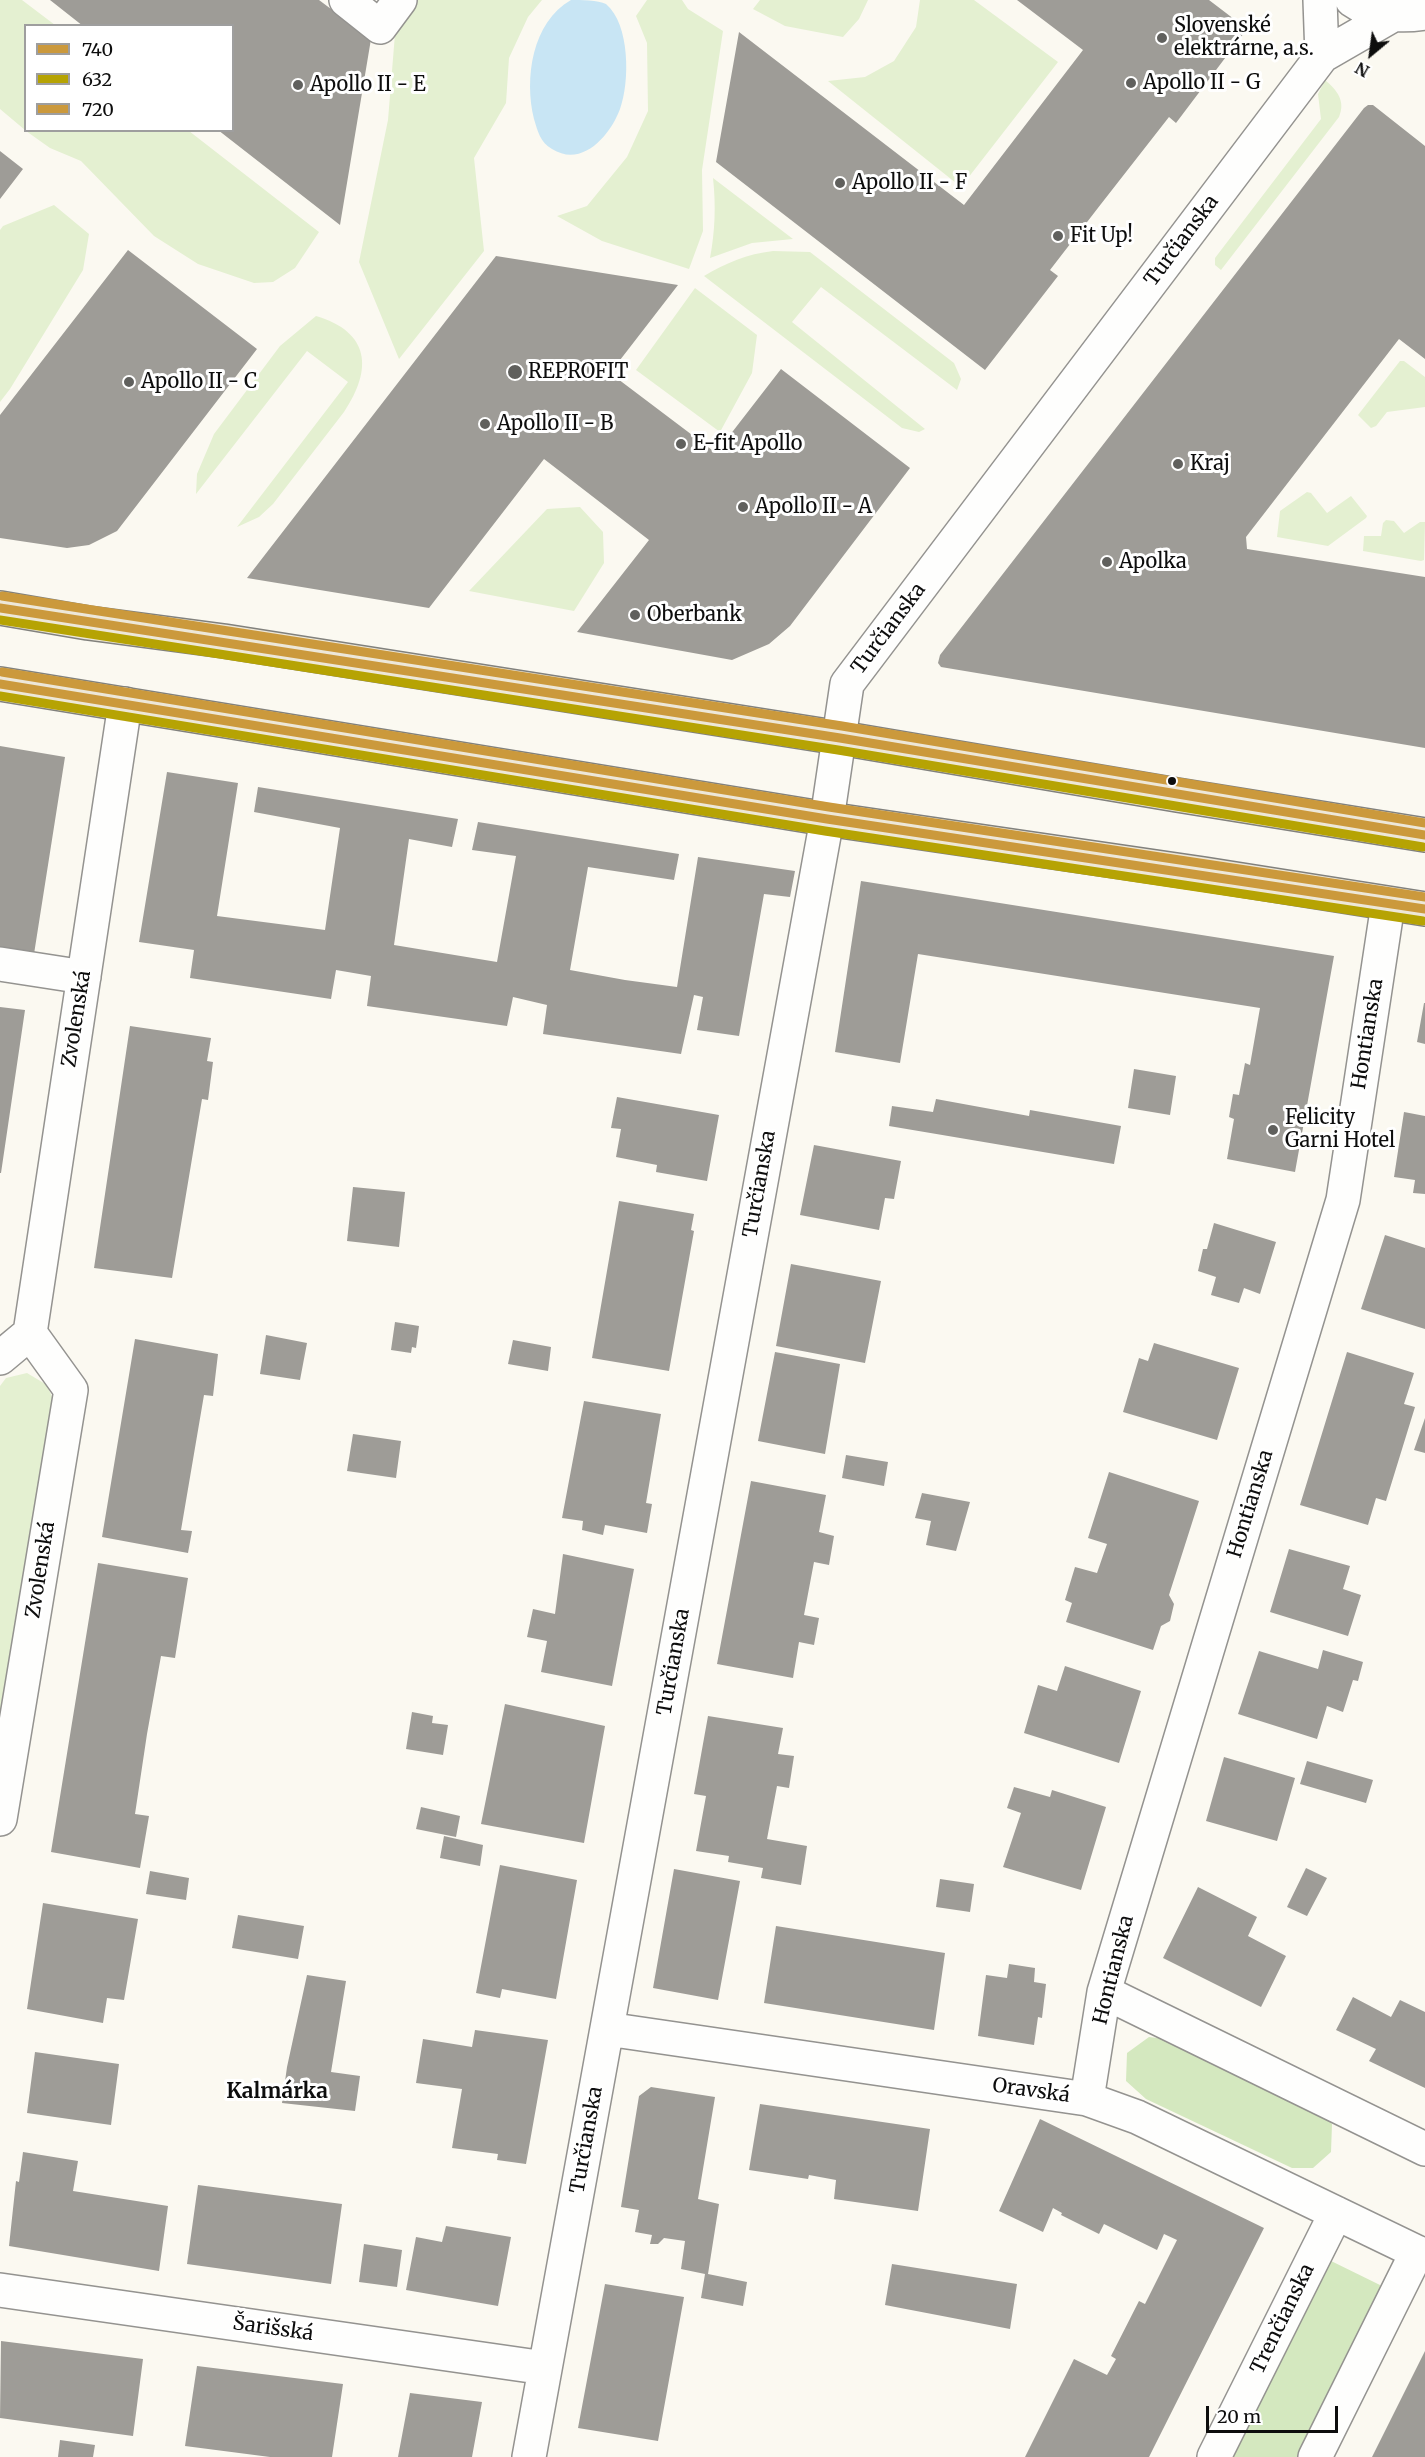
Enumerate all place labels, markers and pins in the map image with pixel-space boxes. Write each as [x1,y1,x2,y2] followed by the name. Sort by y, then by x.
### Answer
[1174,14,1314,61] place label: Slovenské elektrárne, a.s.
[1155,31,1169,45] marker: Slovenské elektrárne, a.s.
[1143,71,1260,95] place label: Apollo II - G
[310,73,426,97] place label: Apollo II - E
[1124,76,1138,90] marker: Apollo II - G
[291,78,305,92] marker: Apollo II - E
[852,171,967,195] place label: Apollo II - F
[833,176,847,190] marker: Apollo II - F
[1070,224,1133,248] place label: Fit Up!
[1051,229,1065,243] marker: Fit Up!
[528,360,628,384] place label: REPROFIT
[506,363,524,381] marker: REPROFIT
[141,370,257,394] place label: Apollo II - C
[122,375,136,389] marker: Apollo II - C
[497,412,613,436] place label: Apollo II - B
[478,417,492,431] marker: Apollo II - B
[693,432,803,456] place label: E-fit Apollo
[674,437,688,451] marker: E-fit Apollo
[1190,452,1230,476] place label: Kraj
[1171,457,1185,471] marker: Kraj
[755,495,872,519] place label: Apollo II - A
[736,500,750,514] marker: Apollo II - A
[1119,550,1187,574] place label: Apolka
[1100,555,1114,569] marker: Apolka
[647,603,742,627] place label: Oberbank
[628,608,642,622] marker: Oberbank
[1166,775,1178,787] unlabelled marker
[1285,1106,1395,1153] place label: Felicity Garni Hotel
[1266,1123,1280,1137] marker: Felicity Garni Hotel

